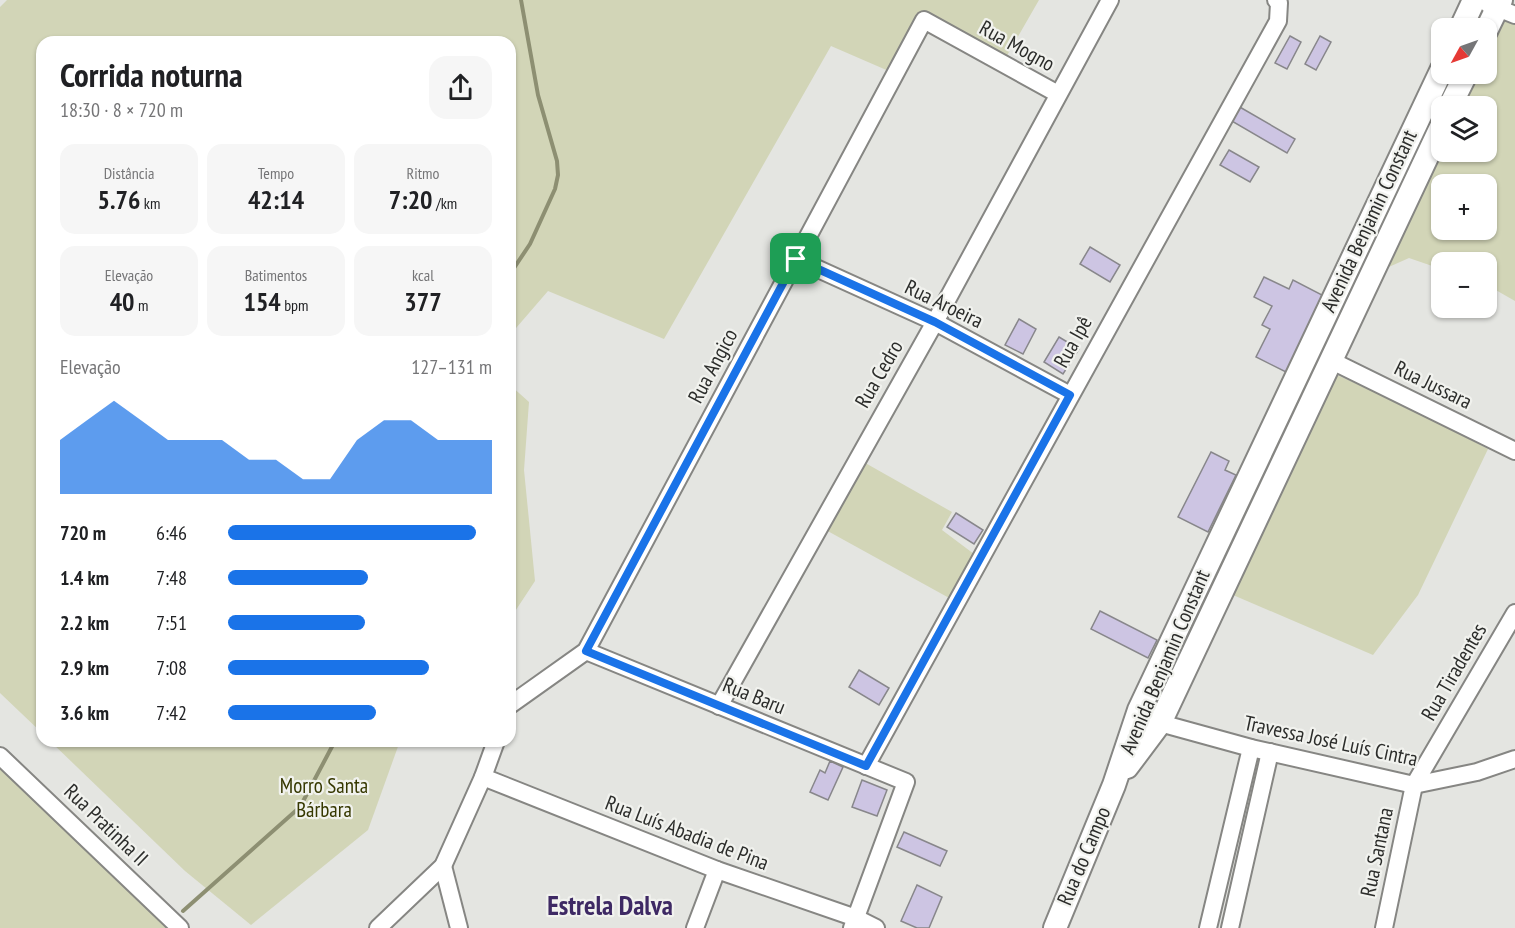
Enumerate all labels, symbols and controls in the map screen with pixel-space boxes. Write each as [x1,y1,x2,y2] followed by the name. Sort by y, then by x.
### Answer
[975,14,1060,77] street label: Rua Mogno
[1431,18,1497,84] north arrow
[1431,18,1497,318] map controls
[60,53,243,96] text: Corrida noturna
[429,56,492,119] button: share
[1431,96,1497,162] button: layers
[60,97,183,123] text: 18:30 · 8 × 720 m
[1314,125,1423,316] street label: Avenida Benjamin Constant
[104,163,154,183] text: Distância
[258,163,294,183] text: Tempo
[407,163,439,183] text: Ritmo
[1431,174,1497,240] button: +
[98,183,140,216] text: 5.76
[248,183,304,216] text: 42:14
[389,183,433,216] text: 7:20
[140,193,160,213] text: km
[433,193,457,213] text: /km
[770,233,821,284] pin
[779,242,812,275] icon: arrive
[1431,252,1497,318] button: −
[105,265,153,285] text: Elevação
[245,265,307,285] text: Batimentos
[412,265,434,285] text: kcal
[901,273,988,334] street label: Rua Aroeira
[110,285,135,318] text: 40
[243,285,281,318] text: 154
[404,285,442,318] text: 377
[135,295,148,315] text: m
[281,295,309,315] text: bpm
[1047,311,1098,372] street label: Rua Ipê
[682,324,743,408] street label: Rua Angico
[848,335,909,412] street label: Rua Cedro
[60,354,121,380] text: Elevação
[411,354,492,380] text: 127–131 m
[1390,354,1476,415] street label: Rua Jussara
[60,520,106,546] text: 720 m
[156,520,187,546] text: 6:46
[60,565,109,591] text: 1.4 km
[156,565,187,591] text: 7:48
[1113,565,1216,758] street label: Avenida Benjamin Constant
[60,610,109,636] text: 2.2 km
[156,610,187,636] text: 7:51
[1415,618,1492,725] street label: Rua Tiradentes
[60,655,109,681] text: 2.9 km
[156,655,187,681] text: 7:08
[719,671,789,720] street label: Rua Baru
[60,700,109,726] text: 3.6 km
[156,700,187,726] text: 7:42
[1242,709,1420,772] street label: Travessa José Luís Cintra
[280,772,368,823] park label: Morro Santa Bárbara
[59,778,154,871] street label: Rua Pratinha II
[602,789,773,876] street label: Rua Luís Abadia de Pina
[1051,803,1116,909] street label: Rua do Campo
[1354,805,1399,899] street label: Rua Santana
[547,888,673,922] district label: Estrela Dalva

